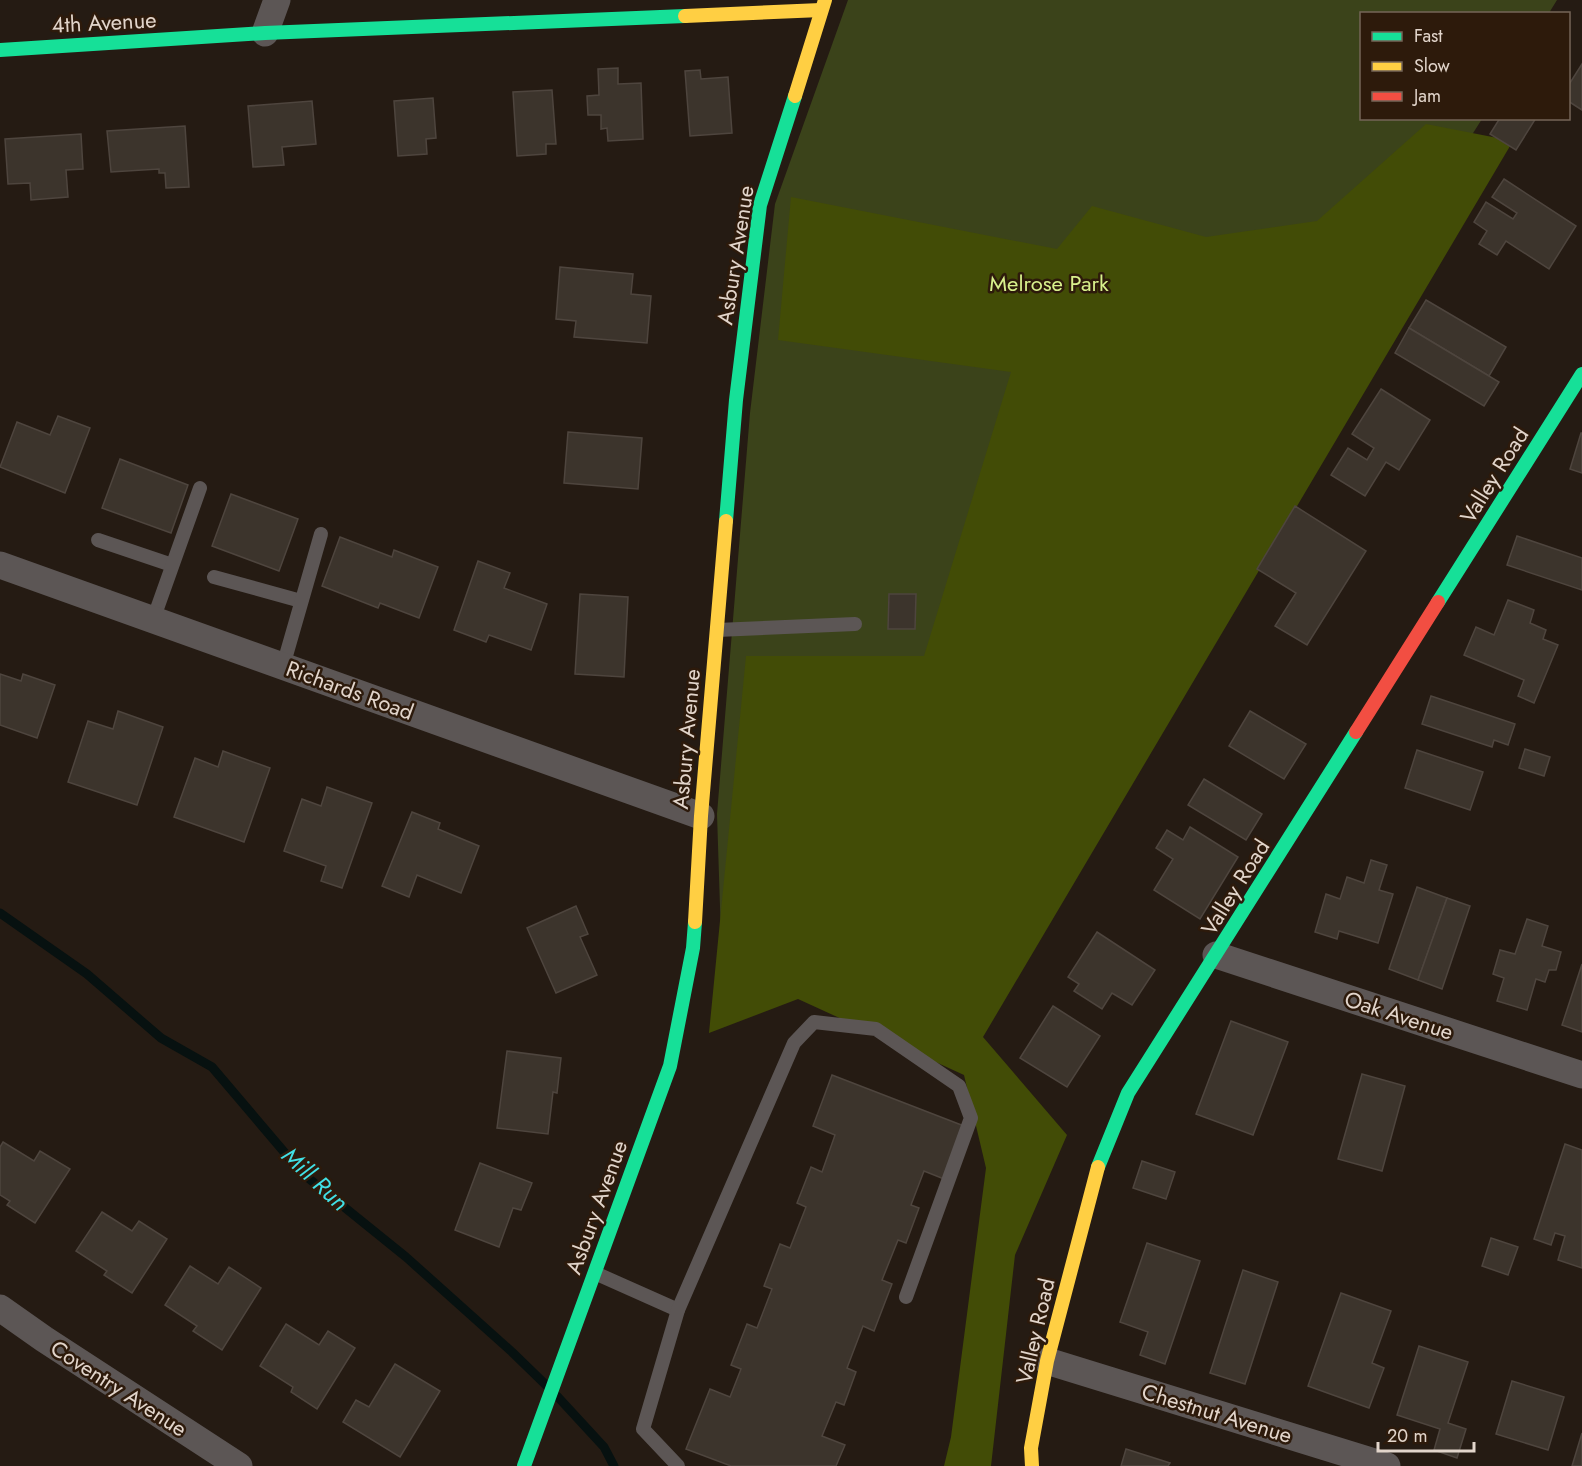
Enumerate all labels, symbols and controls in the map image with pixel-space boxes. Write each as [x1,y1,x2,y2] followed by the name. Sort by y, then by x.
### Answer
[51,3,157,41] street label: 4th Avenue
[1360,12,1570,120] legend
[1414,23,1443,49] text: Fast
[1414,53,1451,79] text: Slow
[1412,83,1441,109] text: Jam
[708,183,762,327] street label: Asbury Avenue
[989,267,1109,299] park label: Melrose Park
[1452,421,1536,529] street label: Valley Road
[282,652,418,728] street label: Richards Road
[664,668,708,810] street label: Asbury Avenue
[1193,833,1277,941] street label: Valley Road
[1340,982,1458,1048] street label: Oak Avenue
[557,1136,635,1278] street label: Asbury Avenue
[274,1138,357,1219] water label: Mill Run
[1007,1275,1063,1387] street label: Valley Road
[44,1332,194,1444] street label: Coventry Avenue
[1138,1375,1296,1451] street label: Chestnut Avenue
[1378,1415,1474,1453] scale bar
[1387,1423,1427,1449] text: 20 m

